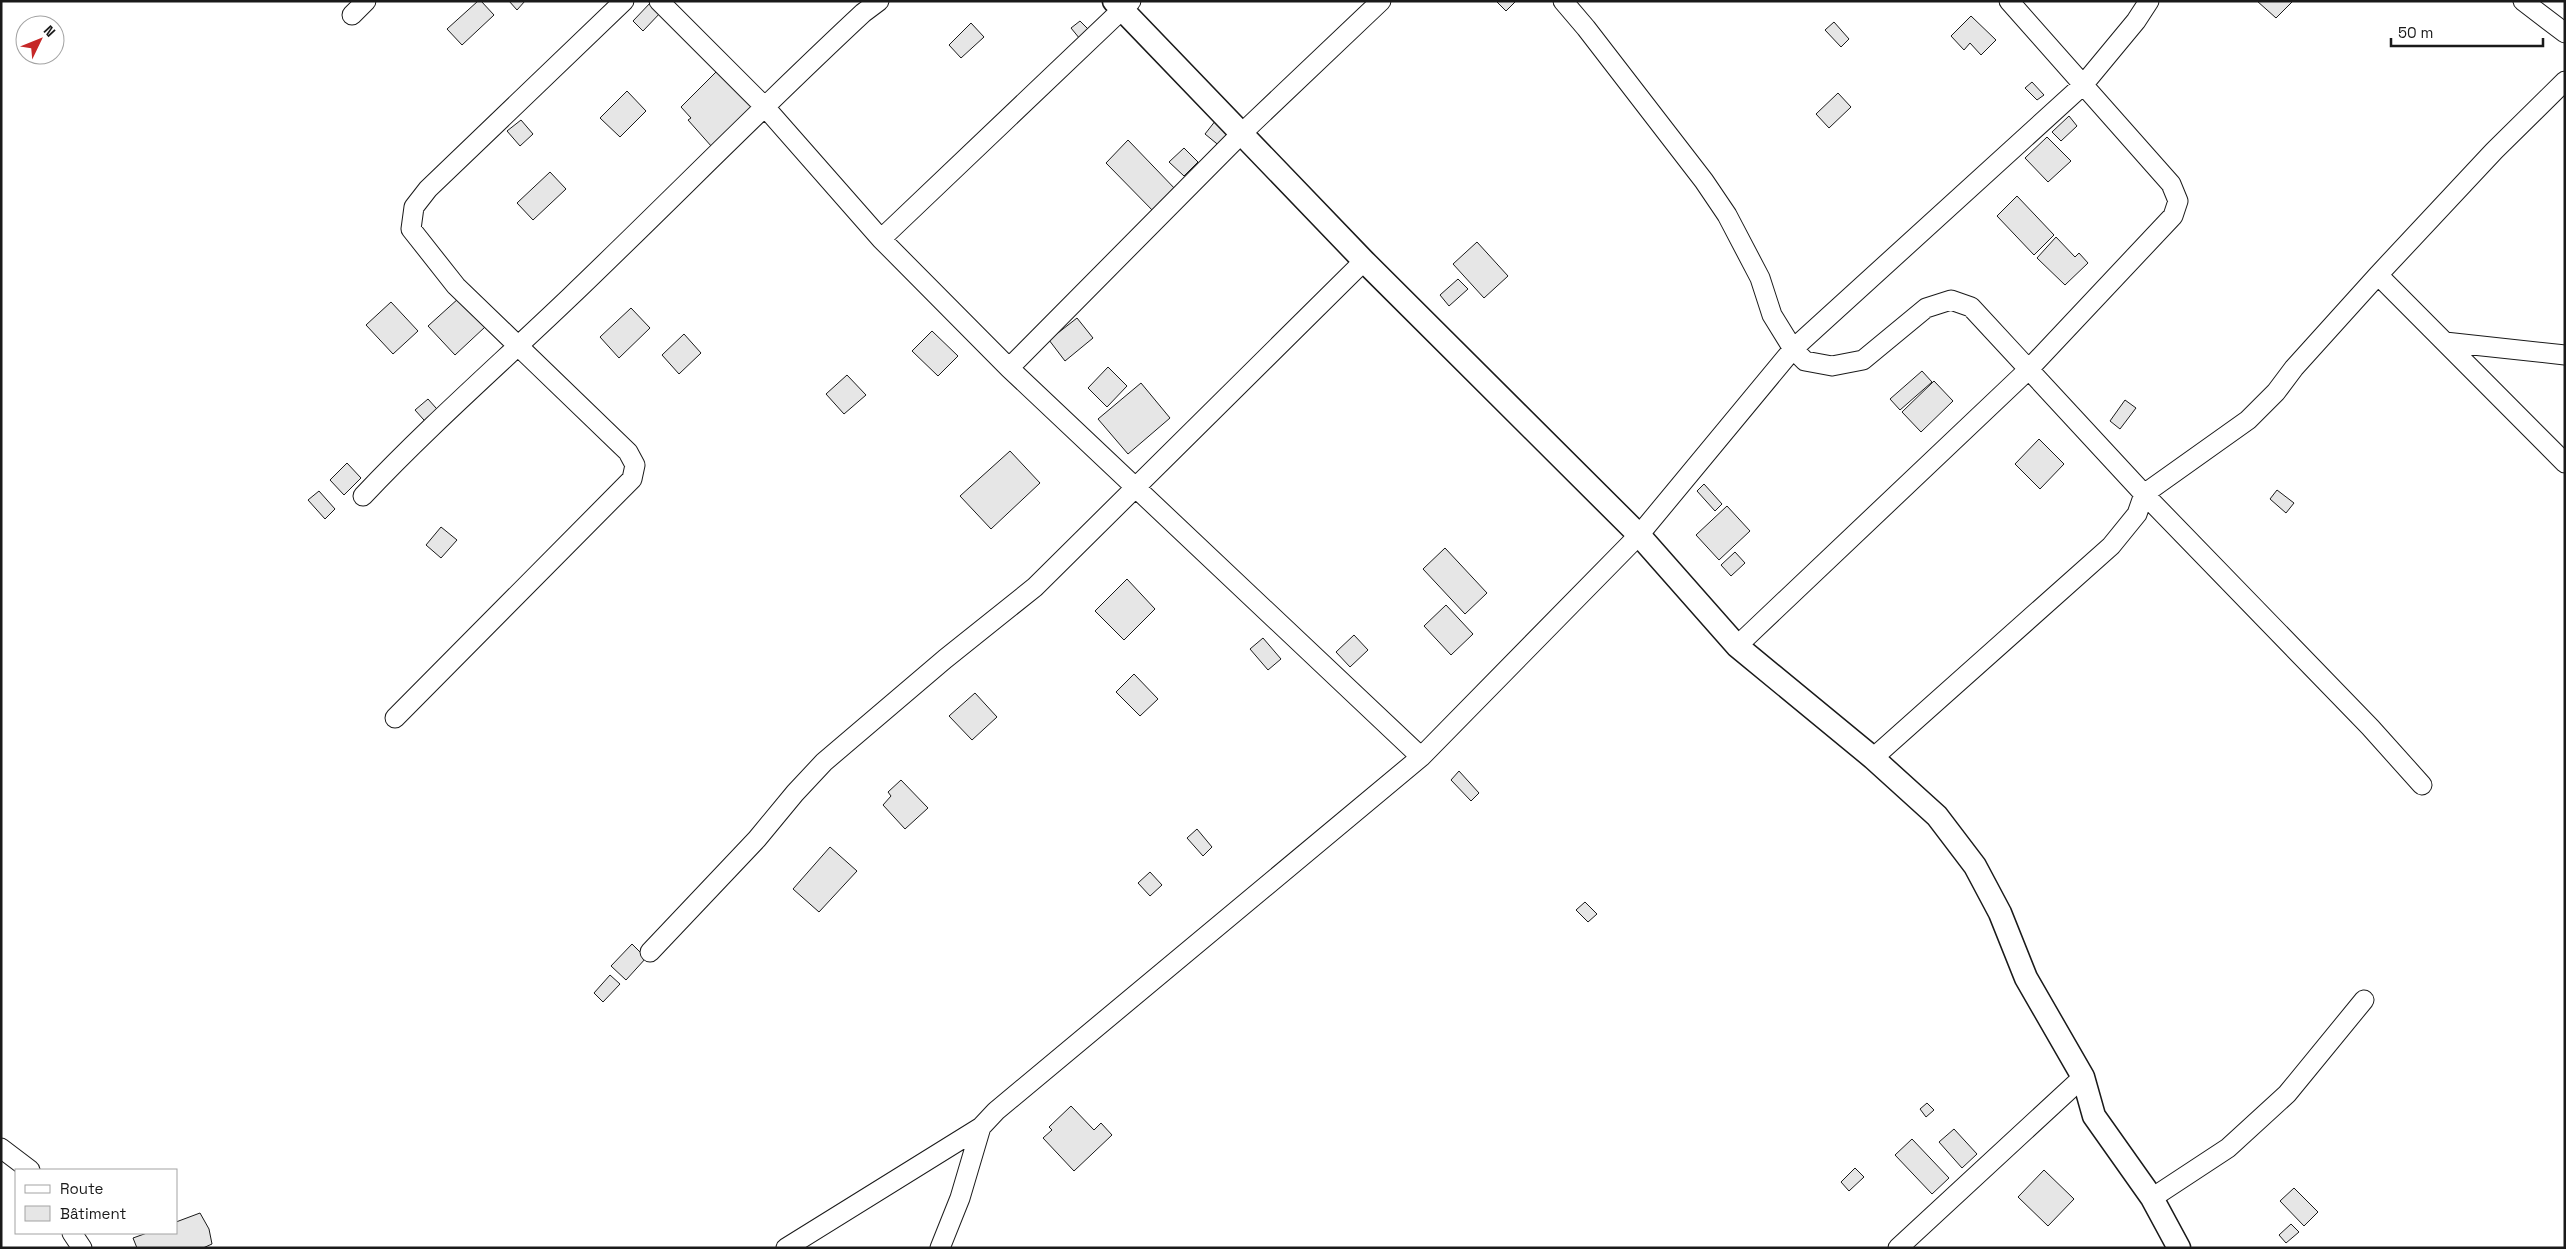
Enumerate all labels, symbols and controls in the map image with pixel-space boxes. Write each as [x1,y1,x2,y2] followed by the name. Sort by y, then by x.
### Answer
[15,15,65,65] north arrow
[2391,15,2544,47] scale bar
[40,22,59,41] text: N
[2398,23,2433,42] text: 50 m
[15,1169,178,1234] legend
[60,1179,104,1198] text: Route
[60,1204,126,1223] text: Bâtiment

